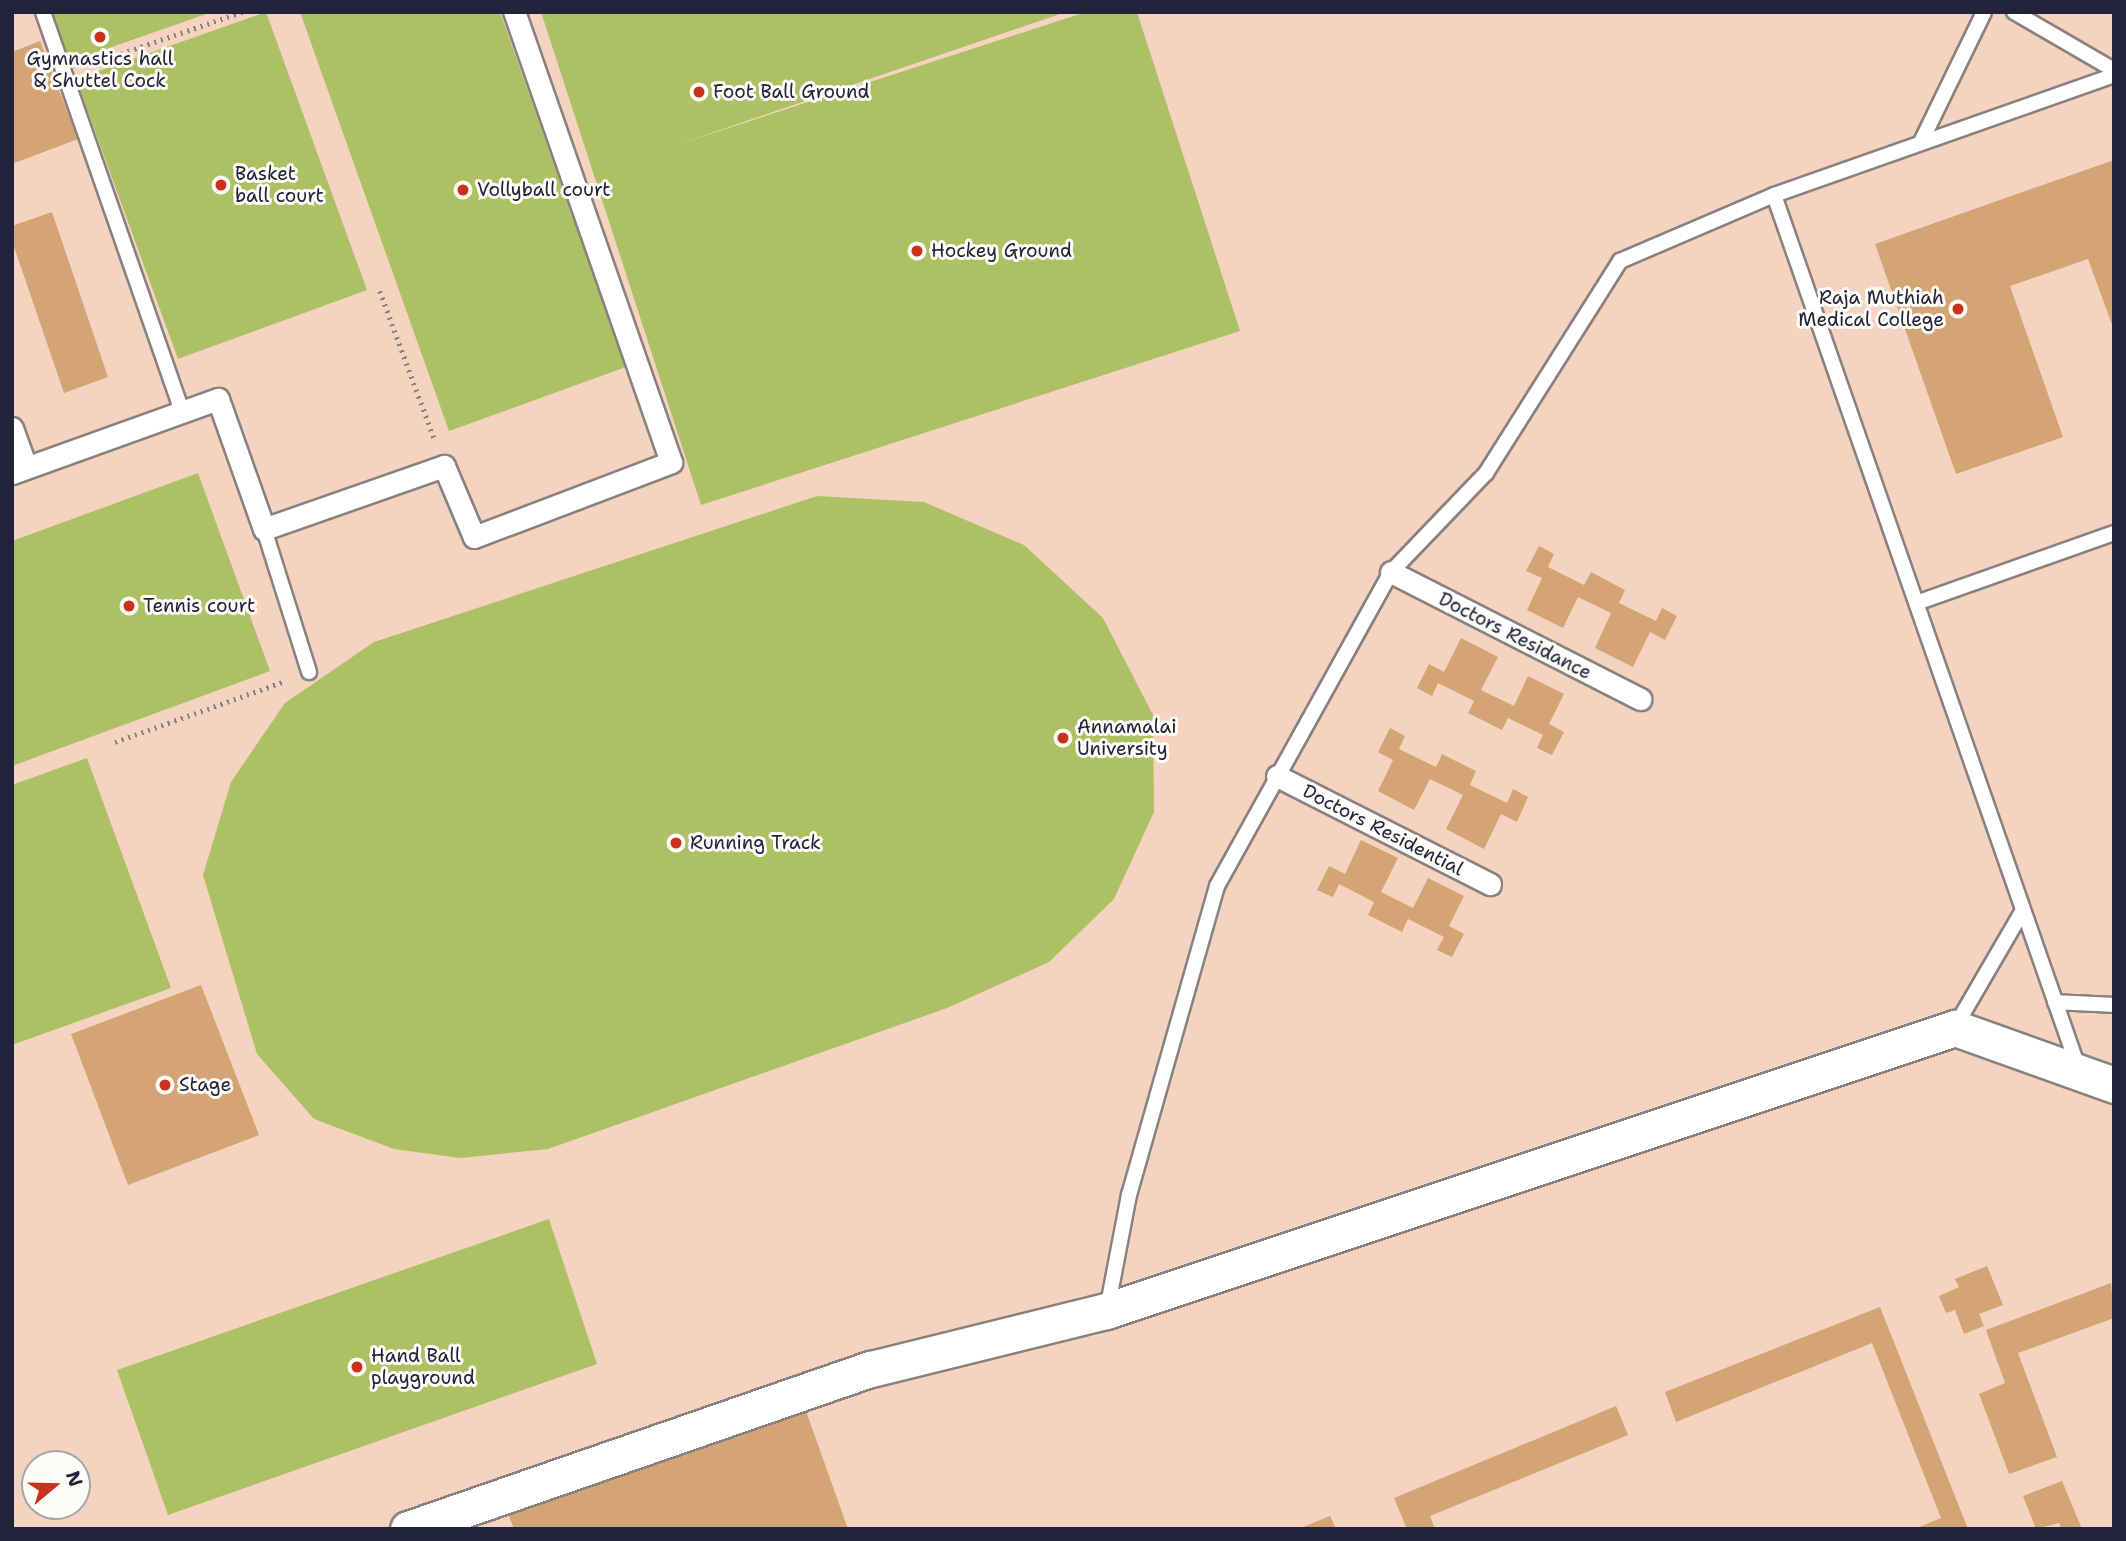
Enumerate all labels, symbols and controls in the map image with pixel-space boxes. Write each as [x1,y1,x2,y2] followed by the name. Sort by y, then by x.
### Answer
[92,29,108,45] marker: Gymnastics hall & Shuttel Cock
[27,48,173,92] place label: Gymnastics hall & Shuttel Cock
[713,81,870,103] place label: Foot Ball Ground
[691,84,707,100] marker: Foot Ball Ground
[235,163,324,207] place label: Basket ball court
[213,177,229,193] marker: Basket ball court
[477,179,611,201] place label: Vollyball court
[455,182,471,198] marker: Vollyball court
[931,240,1072,262] place label: Hockey Ground
[909,243,925,259] marker: Hockey Ground
[1798,287,1944,331] place label: Raja Muthiah Medical College
[1950,301,1966,317] marker: Raja Muthiah Medical College
[1435,588,1595,684] street label: Doctors Residance
[143,595,255,617] place label: Tennis court
[121,598,137,614] marker: Tennis court
[1077,716,1177,760] place label: Annamalai University
[1055,730,1071,746] marker: Annamalai University
[1299,780,1467,880] street label: Doctors Residential
[690,832,821,854] place label: Running Track
[668,835,684,851] marker: Running Track
[179,1074,231,1096] place label: Stage
[157,1077,173,1093] marker: Stage
[371,1345,475,1389] place label: Hand Ball playground
[349,1359,365,1375] marker: Hand Ball playground
[21,1450,91,1520] north arrow
[60,1467,89,1490] text: N

